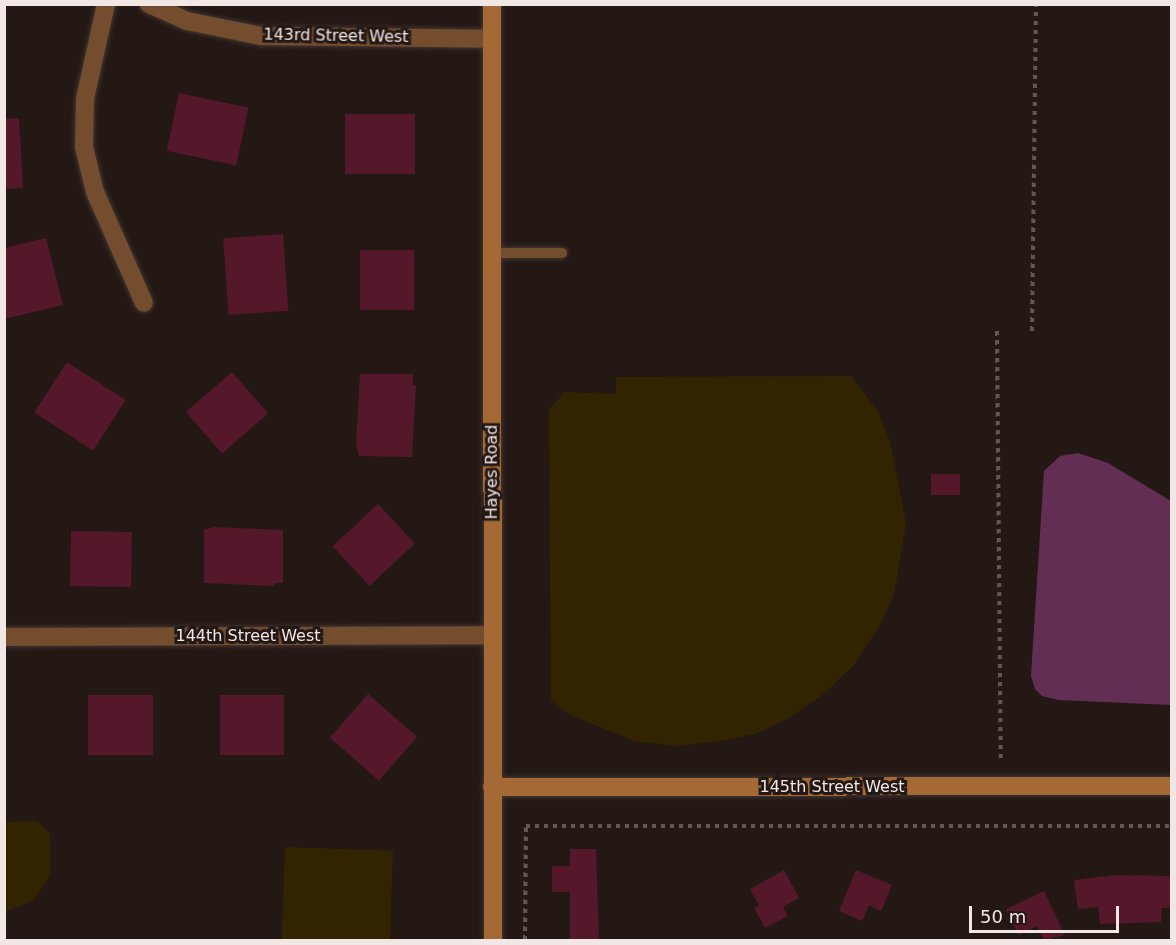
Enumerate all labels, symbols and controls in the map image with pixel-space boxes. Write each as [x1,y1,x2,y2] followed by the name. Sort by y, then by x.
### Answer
[263,25,409,47] street label: 143rd Street West
[482,425,502,519] street label: Hayes Road
[175,626,321,646] street label: 144th Street West
[759,777,905,797] street label: 145th Street West
[972,894,1122,932] scale bar
[980,906,1026,927] text: 50 m

